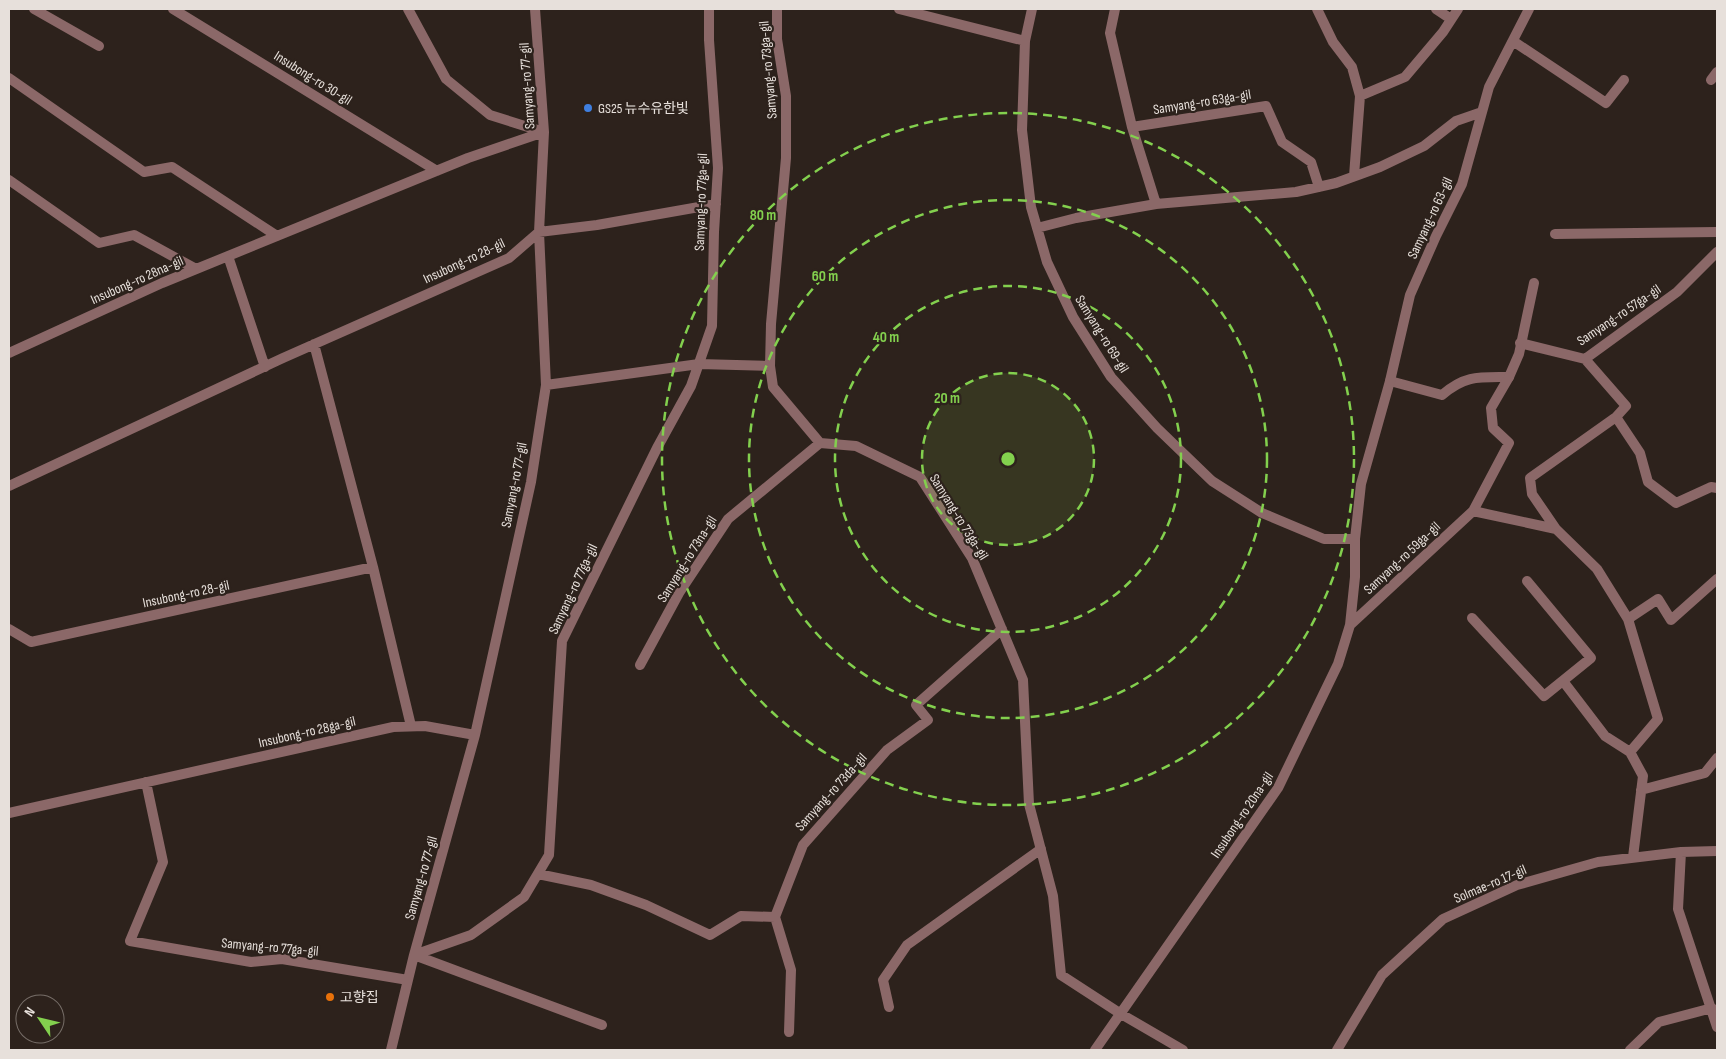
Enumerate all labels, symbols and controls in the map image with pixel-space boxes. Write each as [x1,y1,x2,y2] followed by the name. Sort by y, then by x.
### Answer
[755,20,781,120] street label: Samyang-ro 73ga-gil
[516,42,538,130] street label: Samyang-ro 77-gil
[271,47,355,109] street label: Insubong-ro 30-gil
[1152,86,1252,118] street label: Samyang-ro 63ga-gil
[598,100,689,117] place label: GS25 뉴수유한빛
[582,102,594,114] marker: GS25 뉴수유한빛
[691,153,711,251] street label: Samyang-ro 77ga-gil
[1404,175,1456,261] street label: Samyang-ro 63-gil
[750,206,776,225] text: 80 m
[420,235,508,287] street label: Insubong-ro 28-gil
[88,252,186,308] street label: Insubong-ro 28na-gil
[812,267,838,286] text: 60 m
[1574,281,1664,349] street label: Samyang-ro 57ga-gil
[1071,292,1133,376] street label: Samyang-ro 69-gil
[873,328,899,347] text: 40 m
[934,389,960,408] text: 20 m
[497,441,531,529] street label: Samyang-ro 77-gil
[999,450,1017,468] centre of rings
[926,471,992,563] street label: Samyang-ro 73ga-gil
[654,513,720,605] street label: Samyang-ro 73na-gil
[1360,518,1444,598] street label: Samyang-ro 59ga-gil
[545,541,601,637] street label: Samyang-ro 77ga-gil
[141,577,231,611] street label: Insubong-ro 28-gil
[257,713,357,751] street label: Insubong-ro 28ga-gil
[792,750,870,834] street label: Samyang-ro 73da-gil
[1207,769,1277,861] street label: Insubong-ro 20na-gil
[401,834,441,922] street label: Samyang-ro 77-gil
[1451,861,1529,907] street label: Solmae-ro 17-gil
[221,934,319,960] street label: Samyang-ro 77ga-gil
[340,989,379,1006] place label: 고향집
[324,991,336,1003] marker: 고향집
[15,994,65,1044] north arrow
[21,1004,39,1020] text: N

